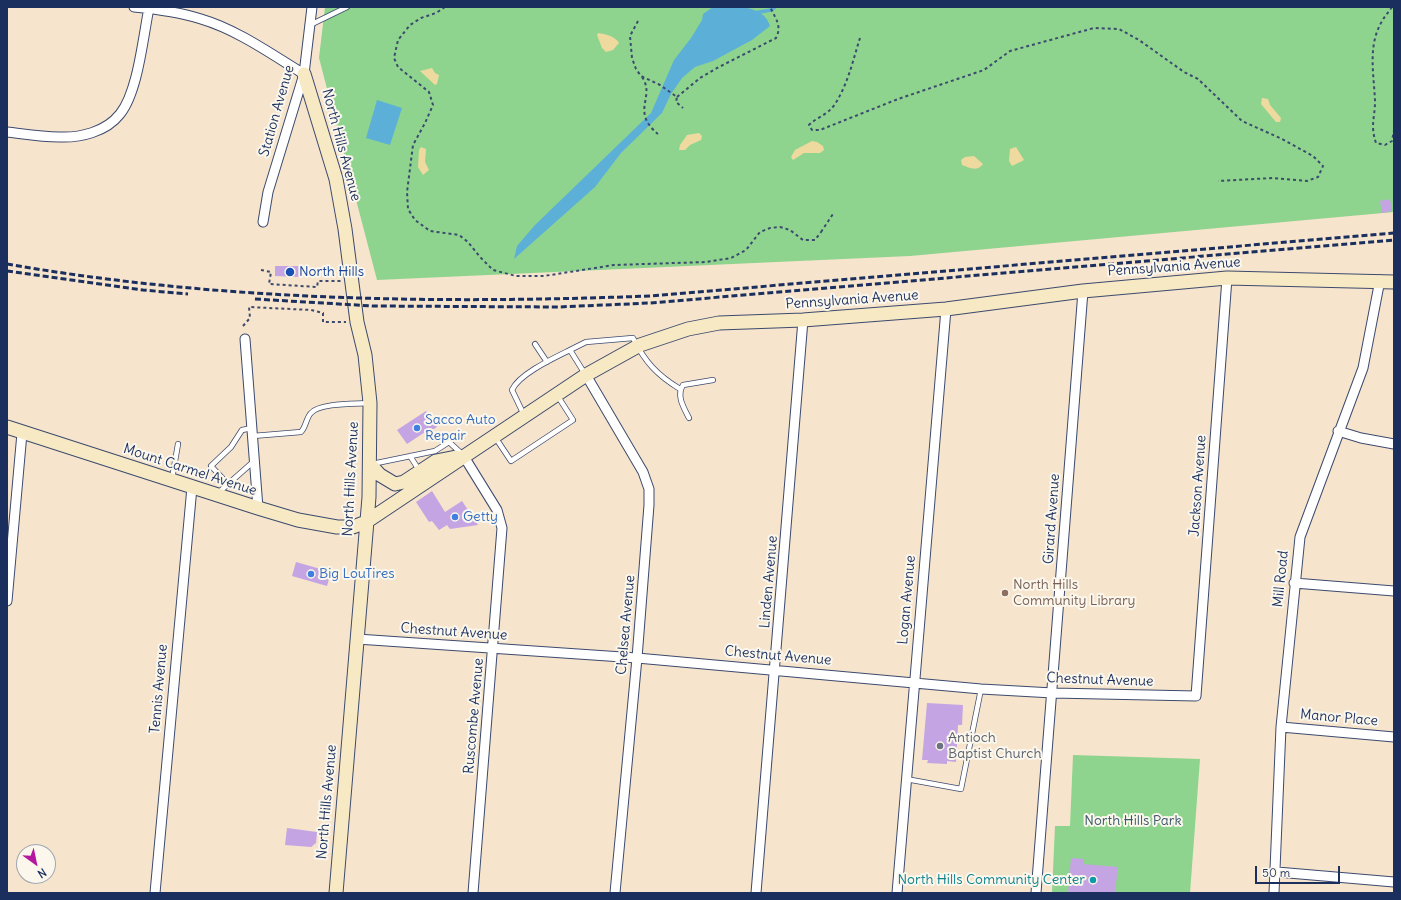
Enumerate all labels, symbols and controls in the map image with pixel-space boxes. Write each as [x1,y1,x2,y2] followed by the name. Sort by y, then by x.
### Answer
[256,63,298,159] street label: Station Avenue
[318,87,364,203] street label: North Hills Avenue
[1107,254,1241,280] street label: Pennsylvania Avenue
[299,264,364,280] place label: North Hills
[284,266,296,278] marker: North Hills
[785,287,919,313] street label: Pennsylvania Avenue
[425,412,496,444] place label: Sacco Auto Repair
[340,421,362,537] street label: North Hills Avenue
[412,423,422,433] marker: Sacco Auto Repair
[1186,435,1210,537] street label: Jackson Avenue
[121,440,259,500] street label: Mount Carmel Avenue
[1040,473,1064,565] street label: Girard Avenue
[463,509,498,525] place label: Getty
[450,512,460,522] marker: Getty
[757,535,781,629] street label: Linden Avenue
[1270,550,1292,608] street label: Mill Road
[895,555,919,645] street label: Logan Avenue
[319,566,395,582] place label: Big LouTires
[306,569,316,579] marker: Big LouTires
[613,574,639,676] street label: Chelsea Avenue
[1013,577,1136,610] place label: North Hills Community Library
[1000,588,1010,598] marker: North Hills Community Library
[400,620,508,644] street label: Chestnut Avenue
[724,643,832,669] street label: Chestnut Avenue
[147,644,171,734] street label: Tennis Avenue
[461,657,487,775] street label: Ruscombe Avenue
[1046,670,1154,690] street label: Chestnut Avenue
[1299,706,1379,730] street label: Manor Place
[948,730,1042,762] place label: Antioch Baptist Church
[935,741,945,751] marker: Antioch Baptist Church
[314,744,340,860] street label: North Hills Avenue
[1084,813,1182,829] park label: North Hills Park
[16,844,56,884] north arrow
[1257,858,1342,884] scale bar
[35,865,49,881] text: N
[1262,865,1290,880] text: 50 m
[898,872,1085,888] place label: North Hills Community Center
[1088,875,1098,885] marker: North Hills Community Center

